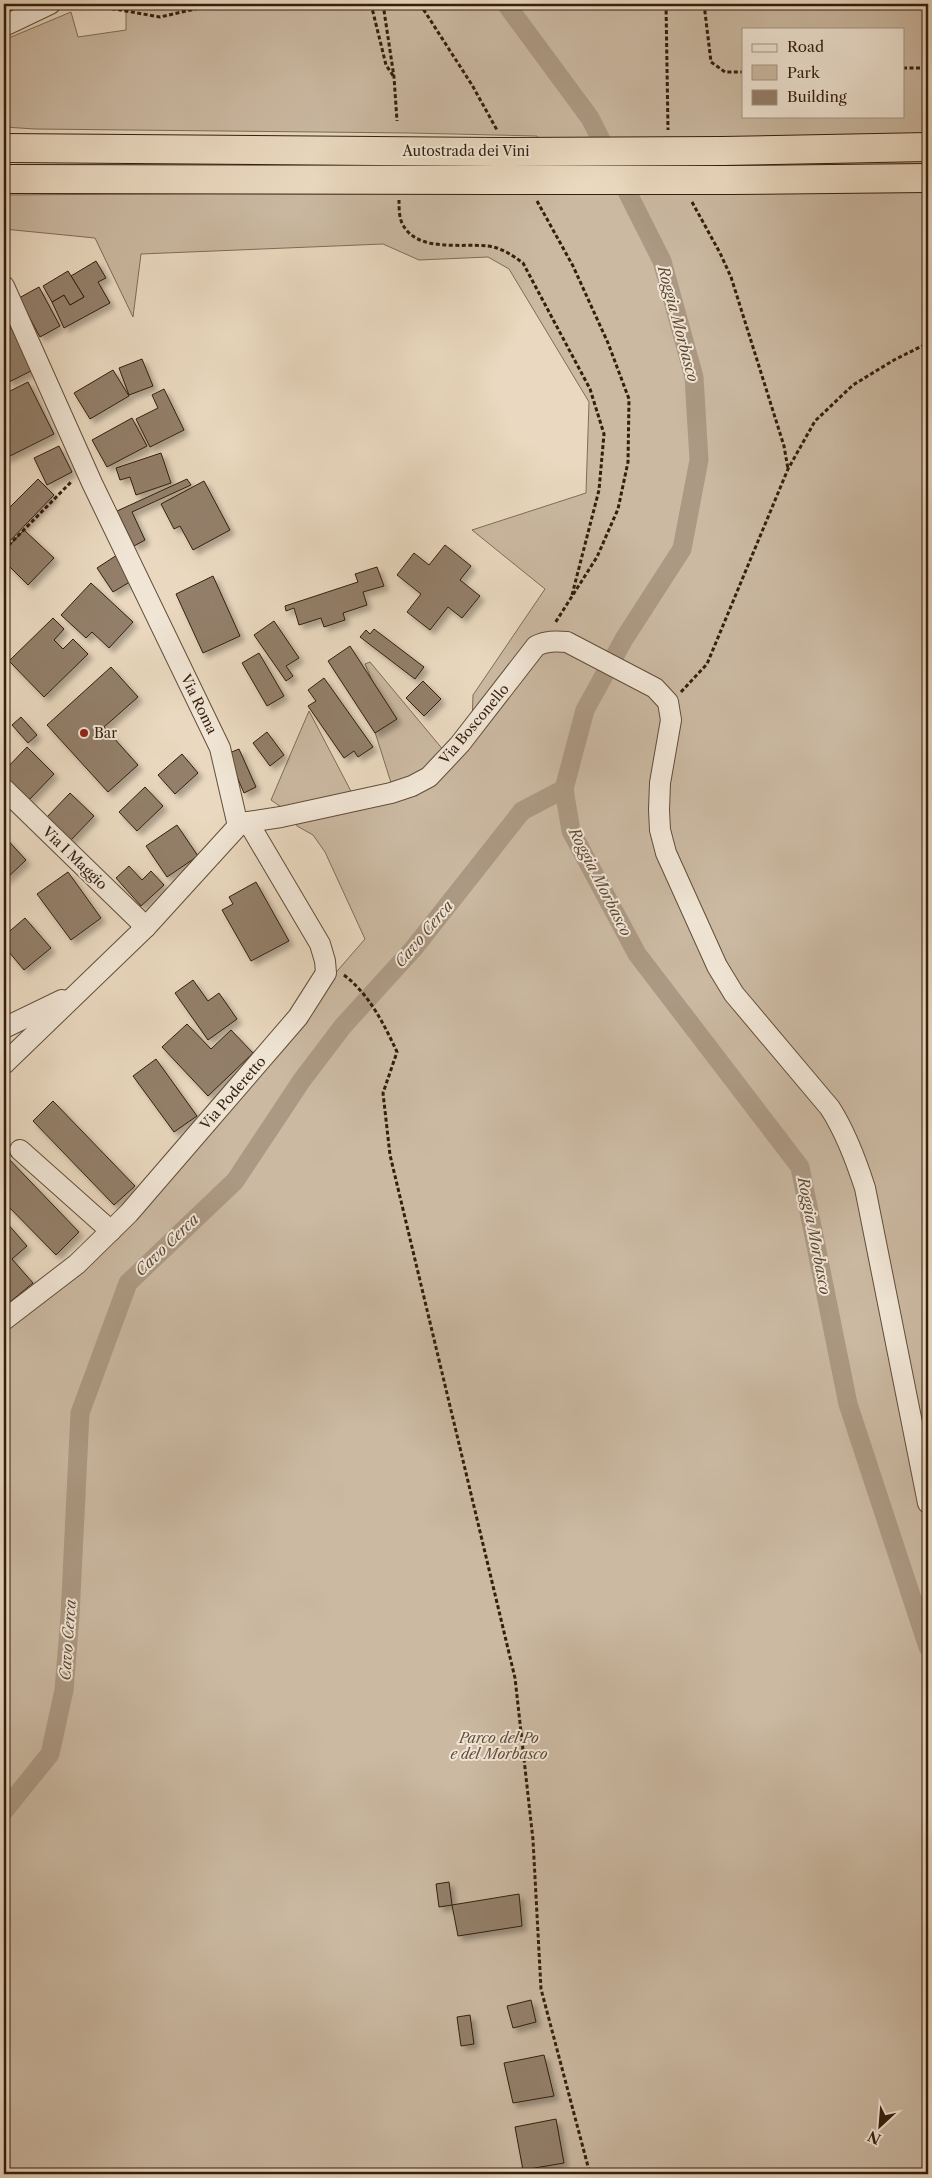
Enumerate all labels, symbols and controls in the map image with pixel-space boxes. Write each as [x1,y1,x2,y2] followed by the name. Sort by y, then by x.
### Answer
[742,28,904,118] legend
[787,37,824,56] text: Road
[787,63,821,82] text: Park
[787,87,847,106] text: Building
[401,142,530,160] street label: Autostrada dei Vini
[654,263,703,384] water label: Roggia Morbasco
[176,670,221,737] street label: Via Roma
[435,680,513,769] street label: Via Bosconello
[94,724,117,742] place label: Bar
[78,727,90,739] marker: Bar
[38,822,111,893] street label: Via I Maggio
[565,824,636,939] water label: Roggia Morbasco
[390,896,457,971] water label: Cavo Cerca
[196,1053,270,1134] street label: Via Poderetto
[794,1175,835,1296] water label: Roggia Morbasco
[131,1210,202,1280] water label: Cavo Cerca
[55,1599,80,1681] water label: Cavo Cerca
[450,1729,548,1763] park label: Parco del Po e del Morbasco
[854,2100,904,2150] north arrow
[865,2127,884,2148] text: N

